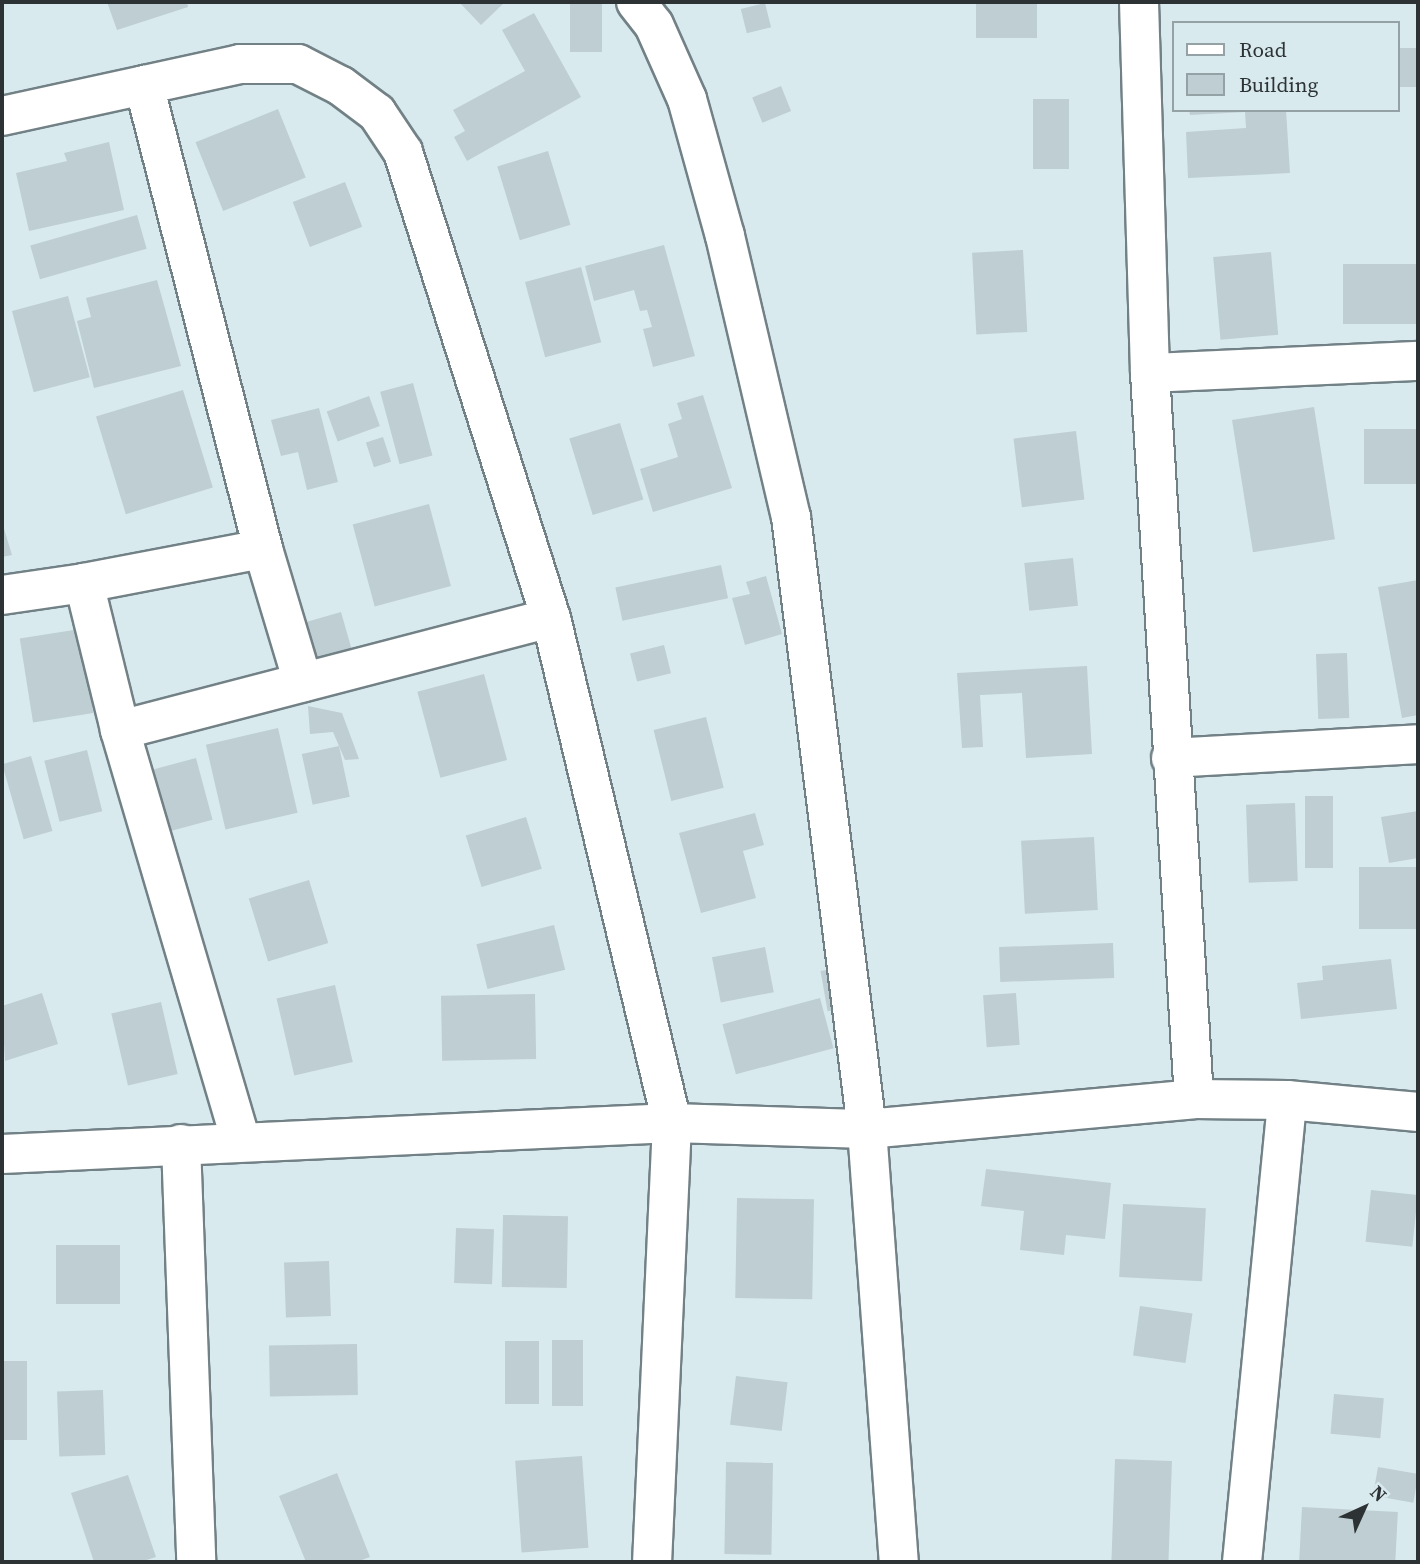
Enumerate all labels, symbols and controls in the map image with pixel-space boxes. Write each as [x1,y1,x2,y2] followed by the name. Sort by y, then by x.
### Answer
[1172,21,1399,112] legend
[1239,35,1287,64] text: Road
[1239,70,1318,99] text: Building
[1329,1473,1399,1543] north arrow
[1365,1479,1393,1507] text: N

